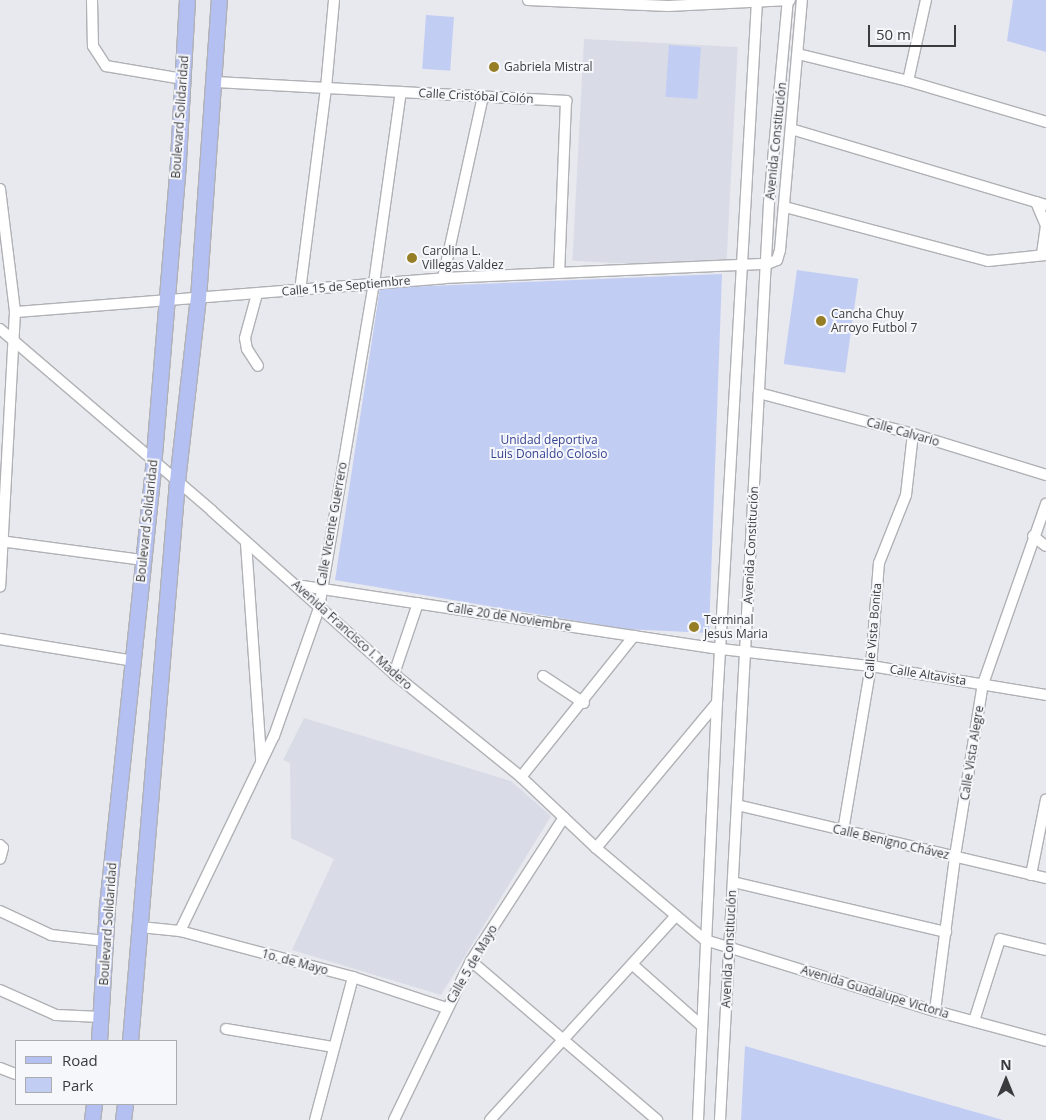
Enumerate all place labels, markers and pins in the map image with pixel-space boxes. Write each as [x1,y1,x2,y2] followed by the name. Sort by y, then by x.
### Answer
[504,60,593,74] place label: Gabriela Mistral
[488,61,500,73] marker: Gabriela Mistral
[422,244,504,272] place label: Carolina L. Villegas Valdez
[406,252,418,264] marker: Carolina L. Villegas Valdez
[831,307,917,335] place label: Cancha Chuy Arroyo Futbol 7
[815,315,827,327] marker: Cancha Chuy Arroyo Futbol 7
[704,613,768,641] place label: Terminal Jesus Maria
[688,621,700,633] marker: Terminal Jesus Maria

